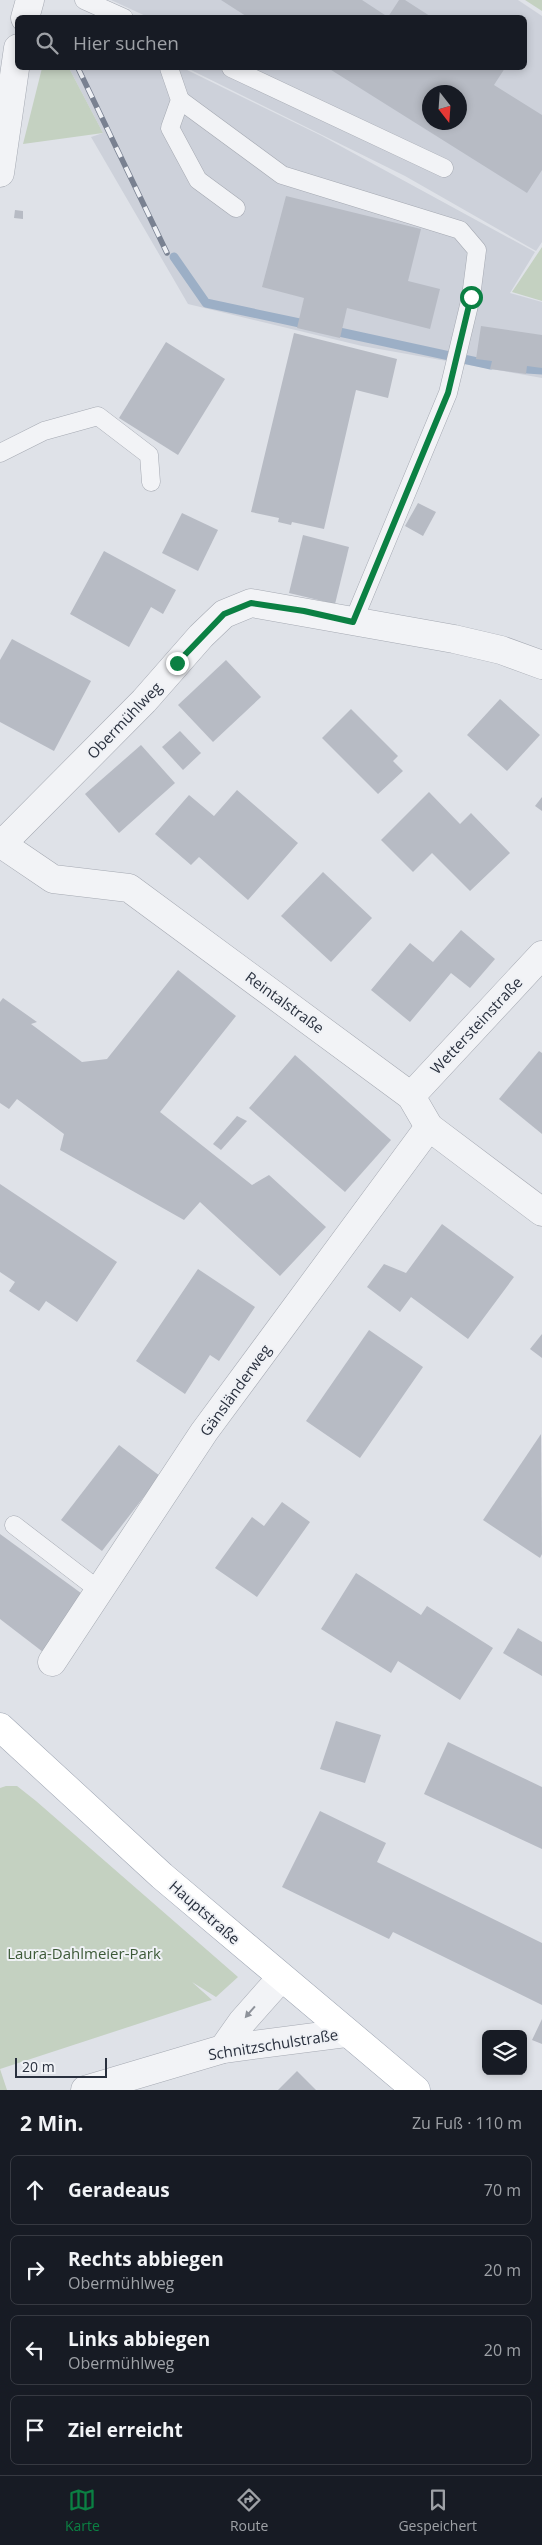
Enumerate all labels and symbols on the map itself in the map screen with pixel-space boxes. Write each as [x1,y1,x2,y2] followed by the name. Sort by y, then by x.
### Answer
[422,85,467,130] north arrow
[460,286,483,309] route start
[166,652,189,675] route end
[82,677,166,763] street label: Obermühlweg
[242,967,328,1037] street label: Reintalstraße
[426,972,526,1078] street label: Wettersteinstraße
[195,1340,275,1440] street label: Gänsländerweg
[165,1876,245,1948] street label: Hauptstraße
[7,1943,161,1963] park label: Laura-Dahlmeier-Park
[245,2006,256,2019] one-way arrow
[207,2024,339,2064] street label: Schnitzschulstraße
[15,2055,108,2078] scale bar

